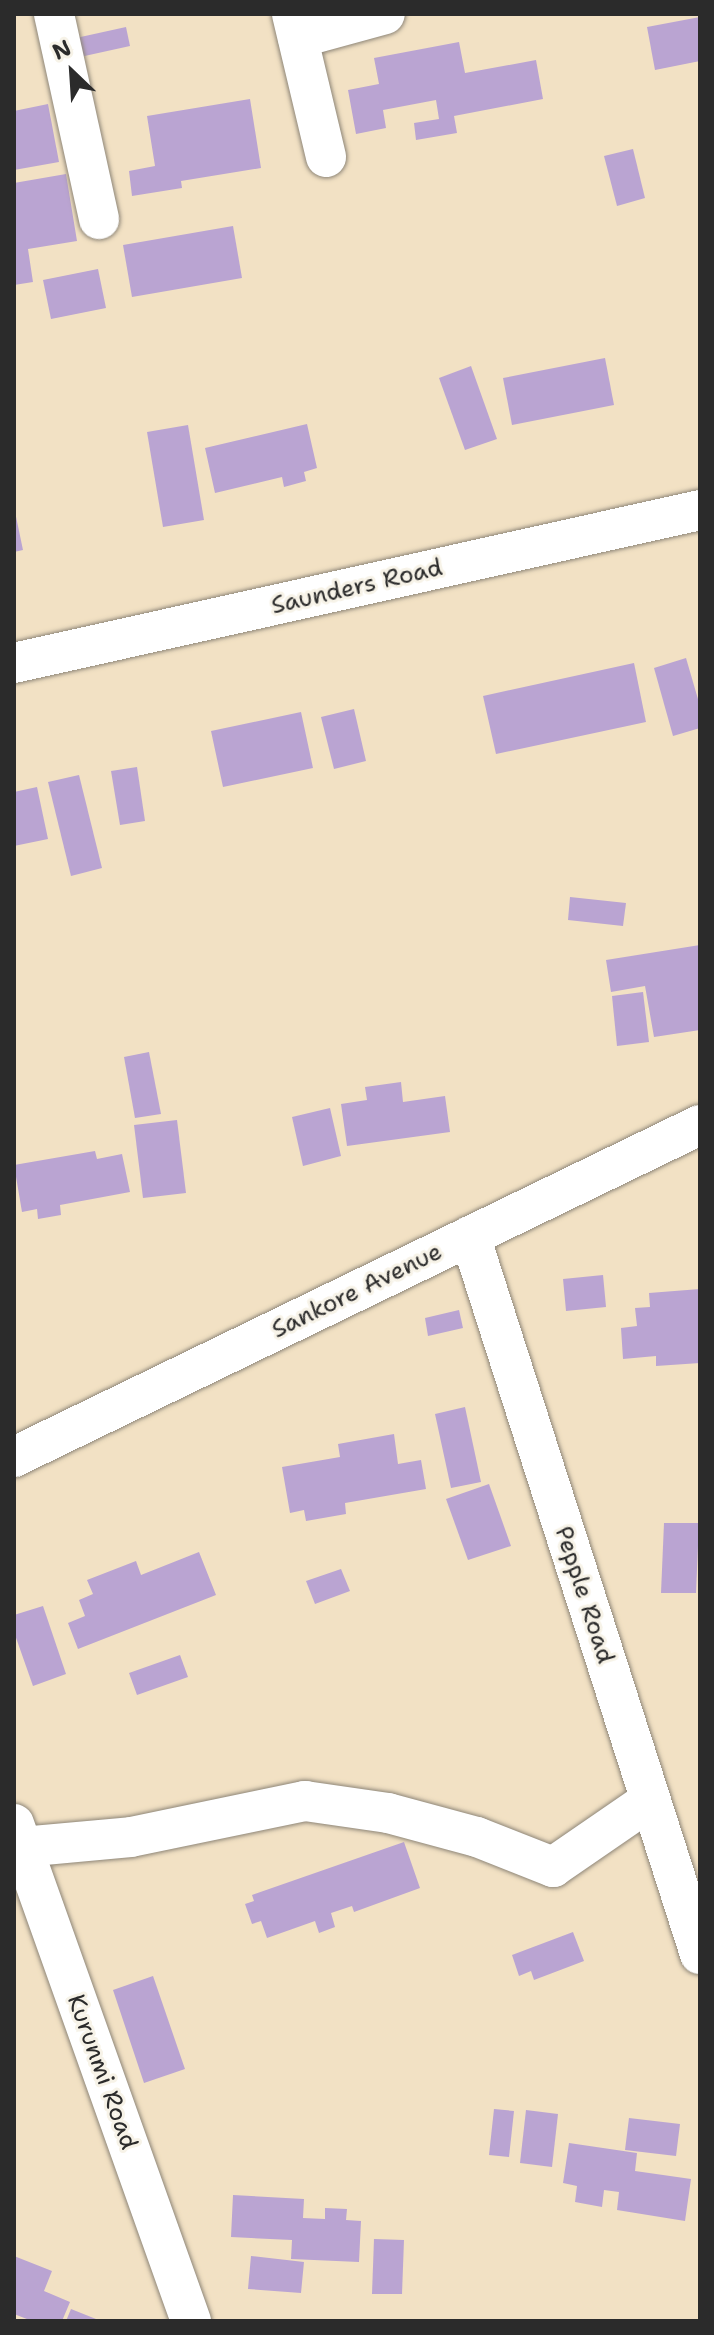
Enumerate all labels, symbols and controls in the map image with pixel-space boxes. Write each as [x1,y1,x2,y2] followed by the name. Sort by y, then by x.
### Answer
[32,32,112,112] north arrow
[48,33,76,67] text: N
[269,553,445,621] street label: Saunders Road
[267,1237,447,1345] street label: Sankore Avenue
[548,1523,620,1667] street label: Pepple Road
[61,1991,143,2153] street label: Kurunmi Road

